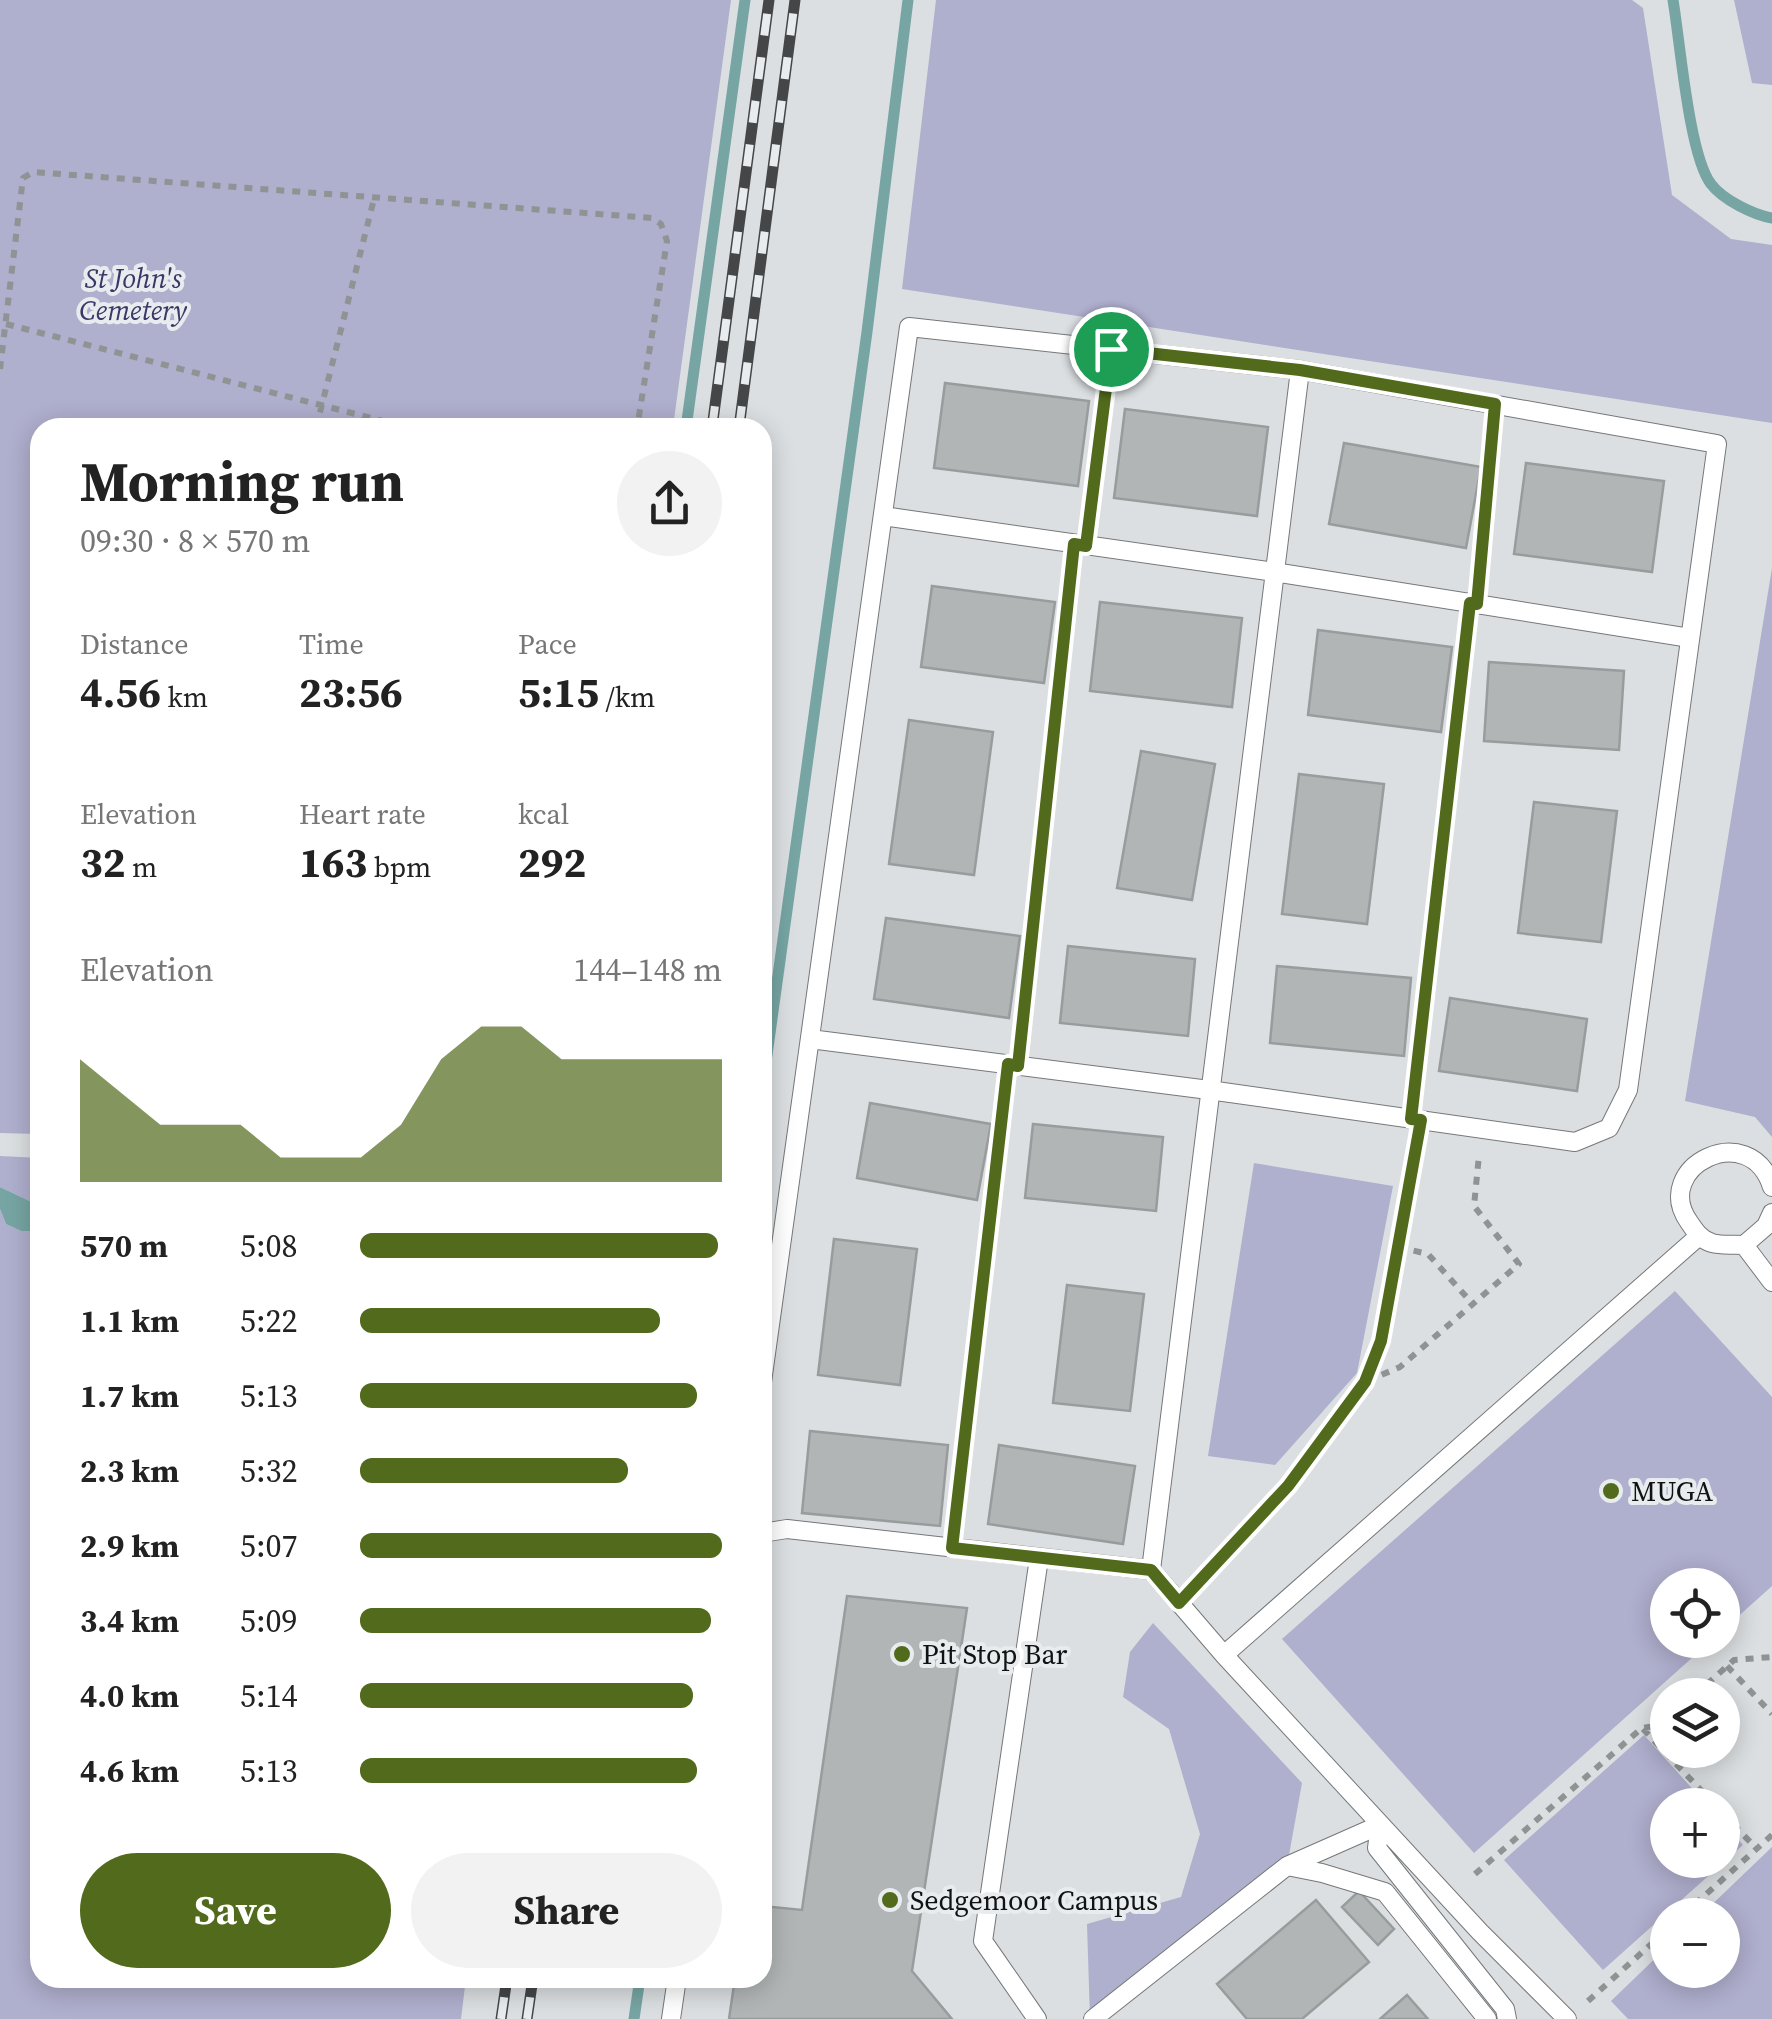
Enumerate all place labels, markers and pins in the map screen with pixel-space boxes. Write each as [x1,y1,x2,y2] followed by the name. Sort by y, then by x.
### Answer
[1069,307,1154,392] pin
[1631,1472,1714,1510] place label: MUGA
[1600,1480,1622,1502] marker: MUGA
[922,1635,1068,1673] place label: Pit Stop Bar
[891,1643,913,1665] marker: Pit Stop Bar
[910,1881,1158,1919] place label: Sedgemoor Campus
[879,1889,901,1911] marker: Sedgemoor Campus

